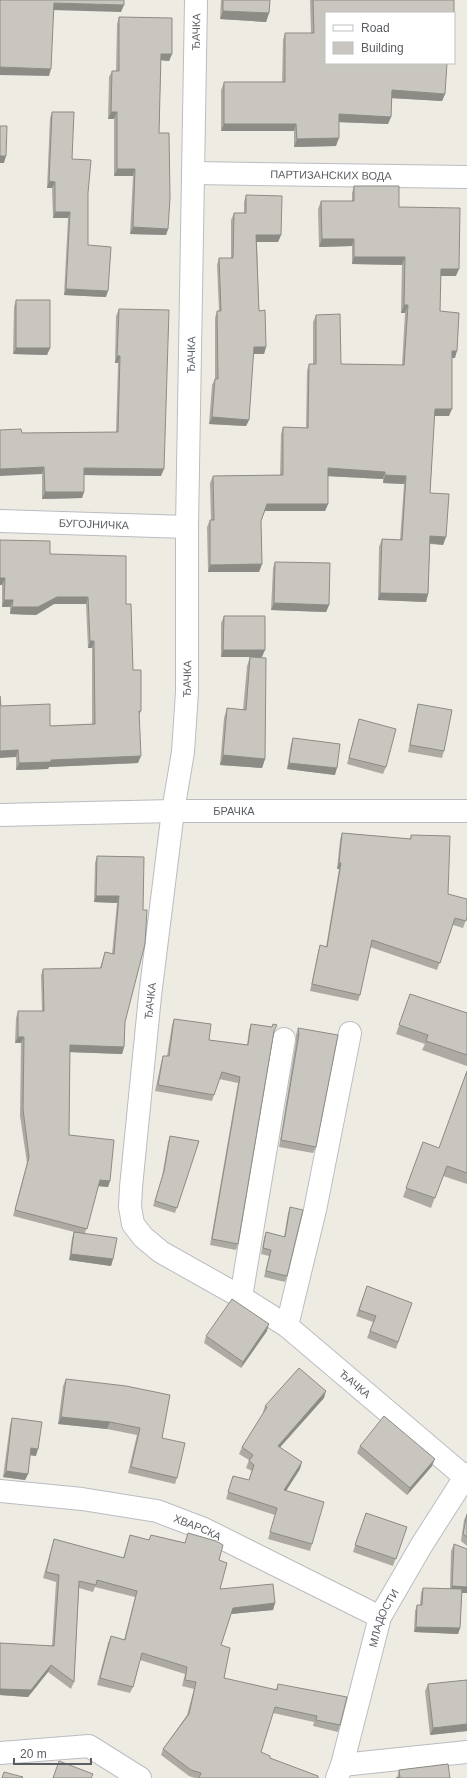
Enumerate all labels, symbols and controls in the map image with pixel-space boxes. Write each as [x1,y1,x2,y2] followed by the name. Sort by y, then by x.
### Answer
[325,12,455,64] legend
[190,13,202,51] street label: ЂАЧКА
[361,21,390,35] text: Road
[361,41,404,55] text: Building
[270,168,392,182] street label: ПАРТИЗАНСКИХ ВОДА
[185,336,197,374] street label: ЂАЧКА
[59,517,130,531] street label: БУГОЈНИЧКА
[181,660,193,698] street label: ЂАЧКА
[213,805,255,817] street label: БРАЧКА
[142,981,158,1020] street label: ЂАЧКА
[337,1367,374,1401] street label: ЂАЧКА
[172,1512,224,1543] street label: ХВАРСКА
[367,1587,401,1648] street label: МЛАДОСТИ
[14,1740,91,1766] scale bar
[20,1747,47,1761] text: 20 m

